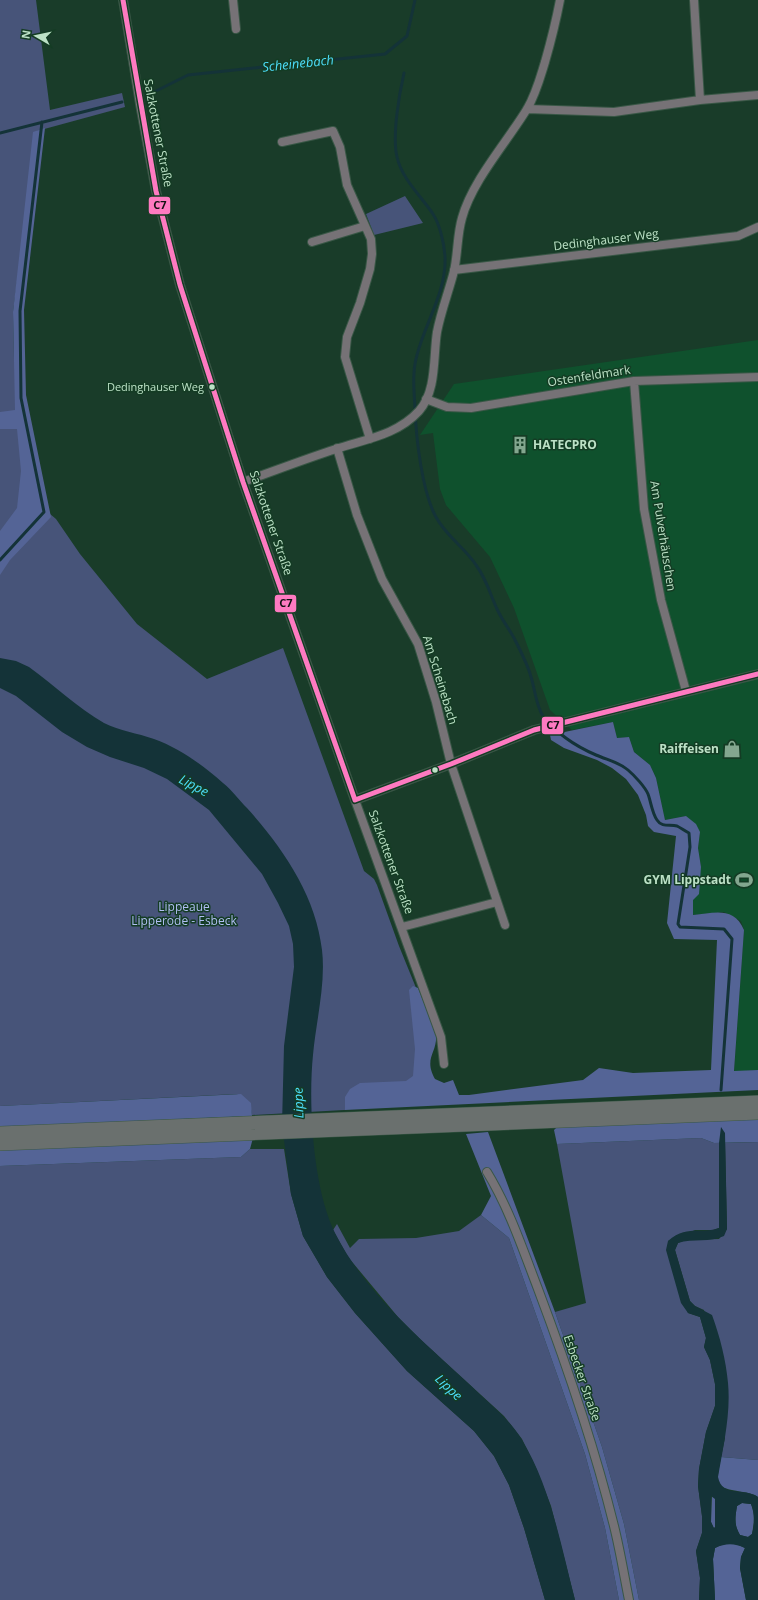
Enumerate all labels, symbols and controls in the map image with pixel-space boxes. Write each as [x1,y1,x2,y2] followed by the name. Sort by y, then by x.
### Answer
[16,16,56,56] north arrow
[18,29,34,40] text: N
[261,50,335,76] water label: Scheinebach
[140,78,177,189] street label: Salzkottener Straße
[148,196,171,215] line badge: C7
[153,197,167,212] text: C7
[552,225,660,254] street label: Dedinghauser Weg
[546,360,632,390] street label: Ostenfeldmark
[107,379,204,394] place label: Dedinghauser Weg
[207,382,217,392] marker: Dedinghauser Weg
[510,435,530,455] building icon: HATECPRO
[533,436,597,453] place label: HATECPRO
[246,468,297,578] street label: Salzkottener Straße
[646,480,681,592] street label: Am Pulverhäuschen
[274,594,297,613] line badge: C7
[279,595,293,610] text: C7
[419,633,462,727] street label: Am Scheinebach
[541,716,564,735] line badge: C7
[546,717,560,732] text: C7
[722,739,742,759] shop icon: Raiffeisen
[659,740,719,757] place label: Raiffeisen
[430,765,440,775] unlabelled marker
[176,770,212,800] water label: Lippe
[365,807,418,916] street label: Salzkottener Straße
[734,870,754,890] sports icon: GYM Lippstadt
[644,871,731,888] place label: GYM Lippstadt
[131,898,237,929] park label: Lippeaue Lipperode - Esbeck
[288,1087,308,1119] water label: Lippe
[560,1333,605,1423] street label: Esbecker Straße
[432,1370,467,1405] water label: Lippe

